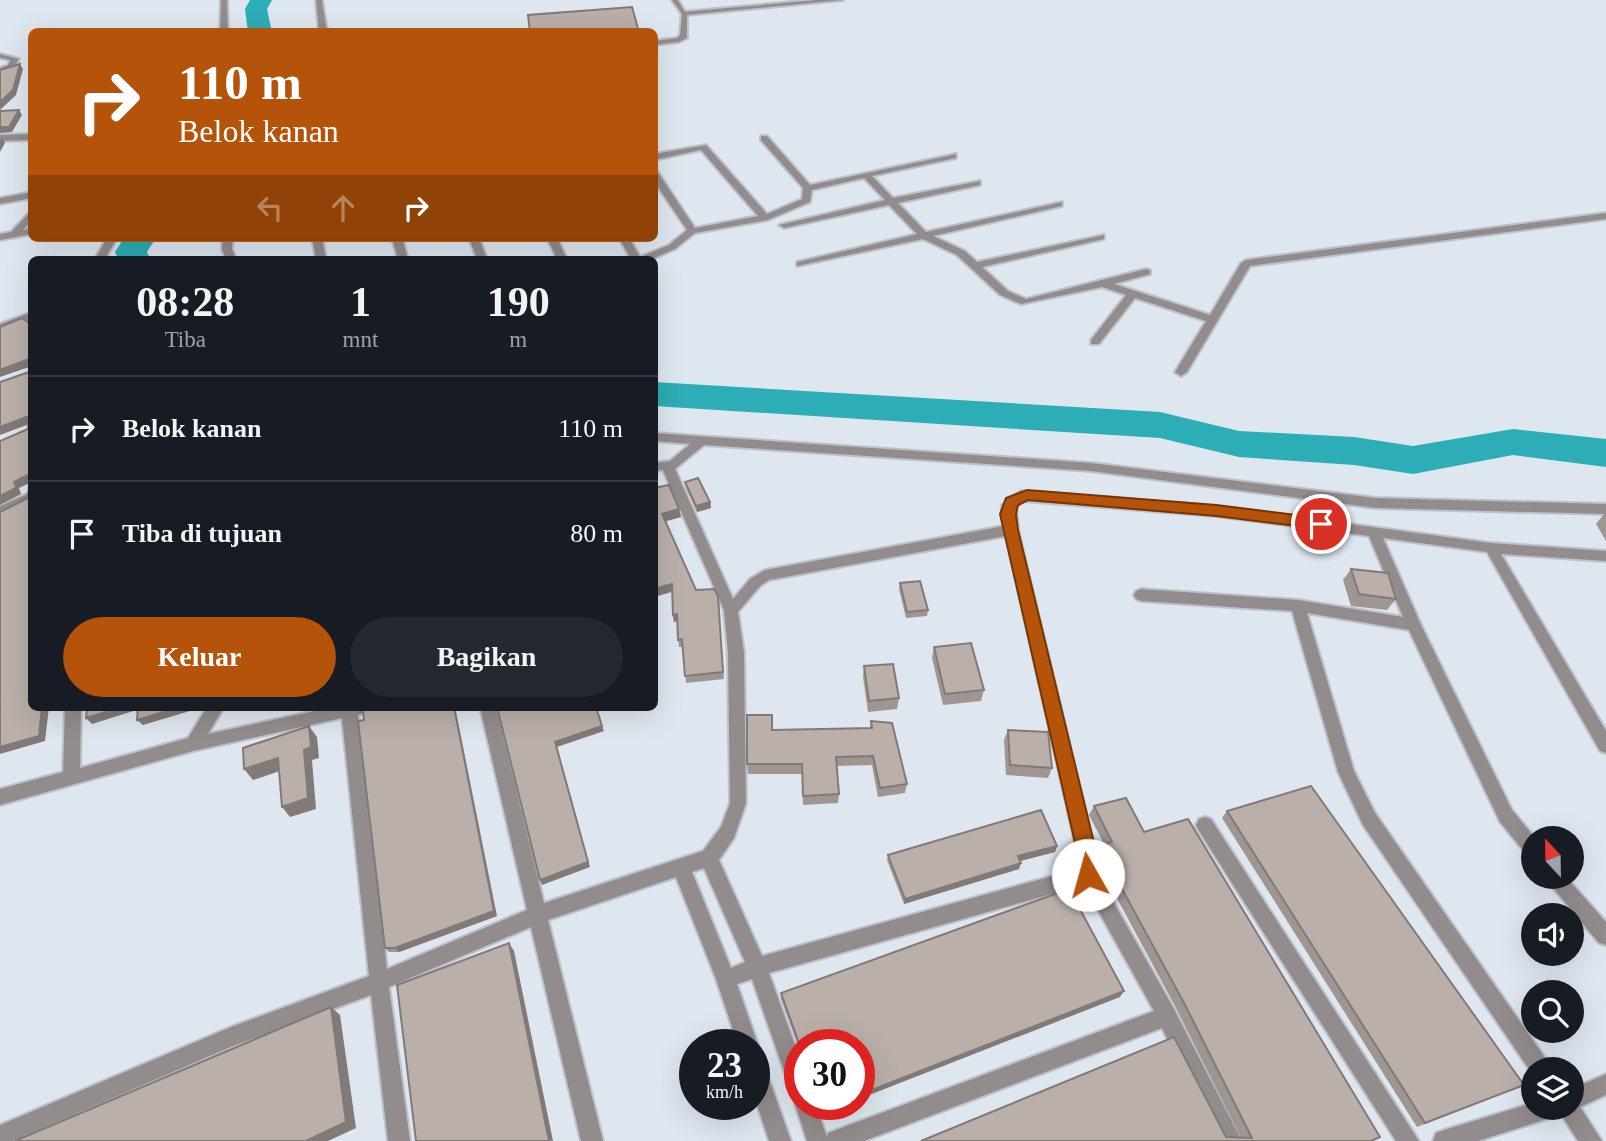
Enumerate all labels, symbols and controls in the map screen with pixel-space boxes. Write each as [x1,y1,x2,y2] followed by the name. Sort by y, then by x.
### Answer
[178,55,302,110] text: 110 m
[63,56,154,147] icon: right
[178,113,339,149] text: Belok kanan
[251,189,289,227] icon: left
[324,189,362,227] icon: ahead
[397,189,435,227] icon: right
[136,279,234,325] text: 08:28
[350,279,371,325] text: 1
[487,279,550,325] text: 190
[165,327,206,352] text: Tiba
[343,327,378,352] text: mnt
[509,327,527,352] text: m
[63,410,101,448] icon: right
[122,414,261,443] text: Belok kanan
[558,414,623,443] text: 110 m
[1291,494,1351,554] pin
[1302,505,1340,543] icon: arrive
[63,515,101,553] icon: arrive
[122,519,282,548] text: Tiba di tujuan
[570,519,623,548] text: 80 m
[63,617,336,697] button: Keluar
[350,617,623,697] button: Bagikan
[1521,826,1584,889] north arrow
[1521,826,1584,1120] map controls
[1051,838,1125,912] position arrow
[1521,903,1584,966] button: sound
[1521,980,1584,1043] button: search
[784,1029,875,1120] speed limit sign: 30
[707,1046,742,1085] text: 23
[1521,1057,1584,1120] button: layers
[706,1082,743,1102] text: km/h

